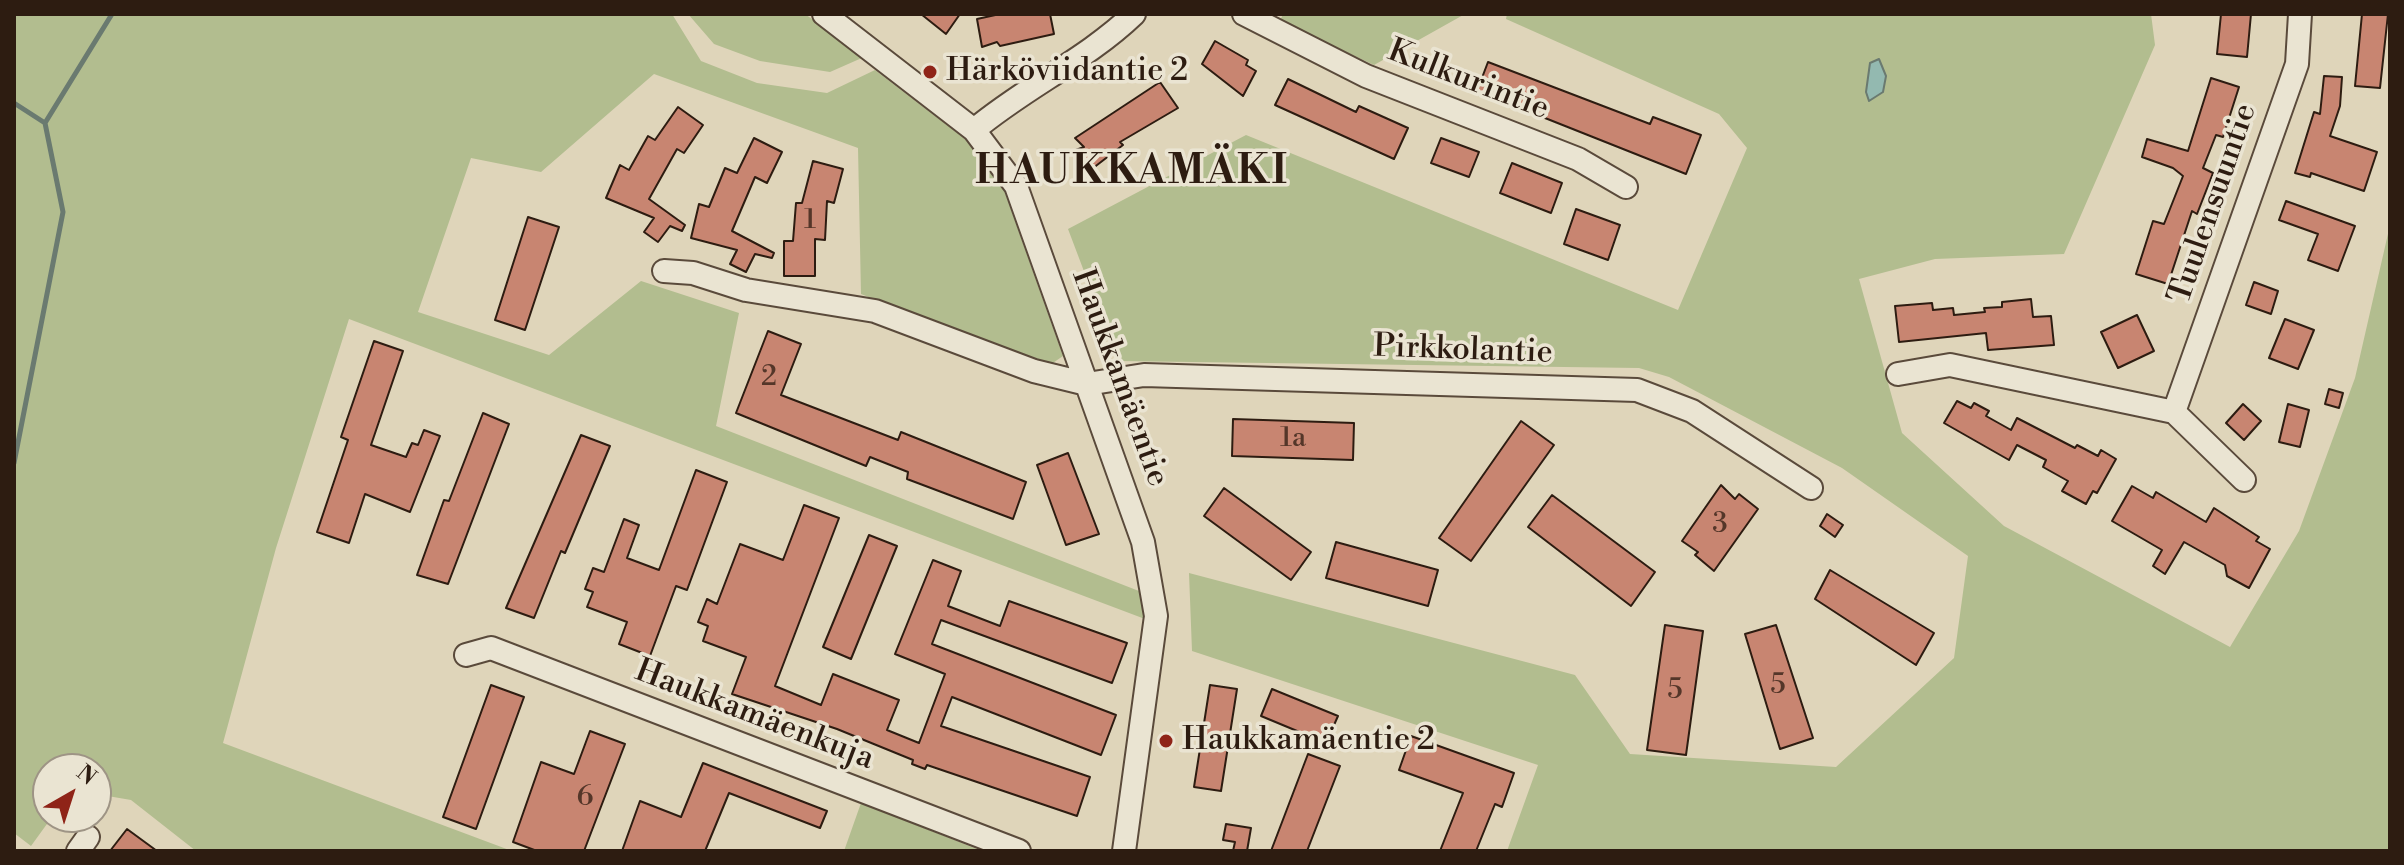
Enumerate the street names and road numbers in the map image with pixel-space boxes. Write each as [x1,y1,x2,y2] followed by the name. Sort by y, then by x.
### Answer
[1382,33,1554,129] street label: Kulkurintie
[2162,99,2266,309] street label: Tuulensuuntie
[1062,264,1176,492] street label: Haukkamäentie
[1373,329,1553,373] street label: Pirkkolantie
[629,653,879,779] street label: Haukkamäenkuja

